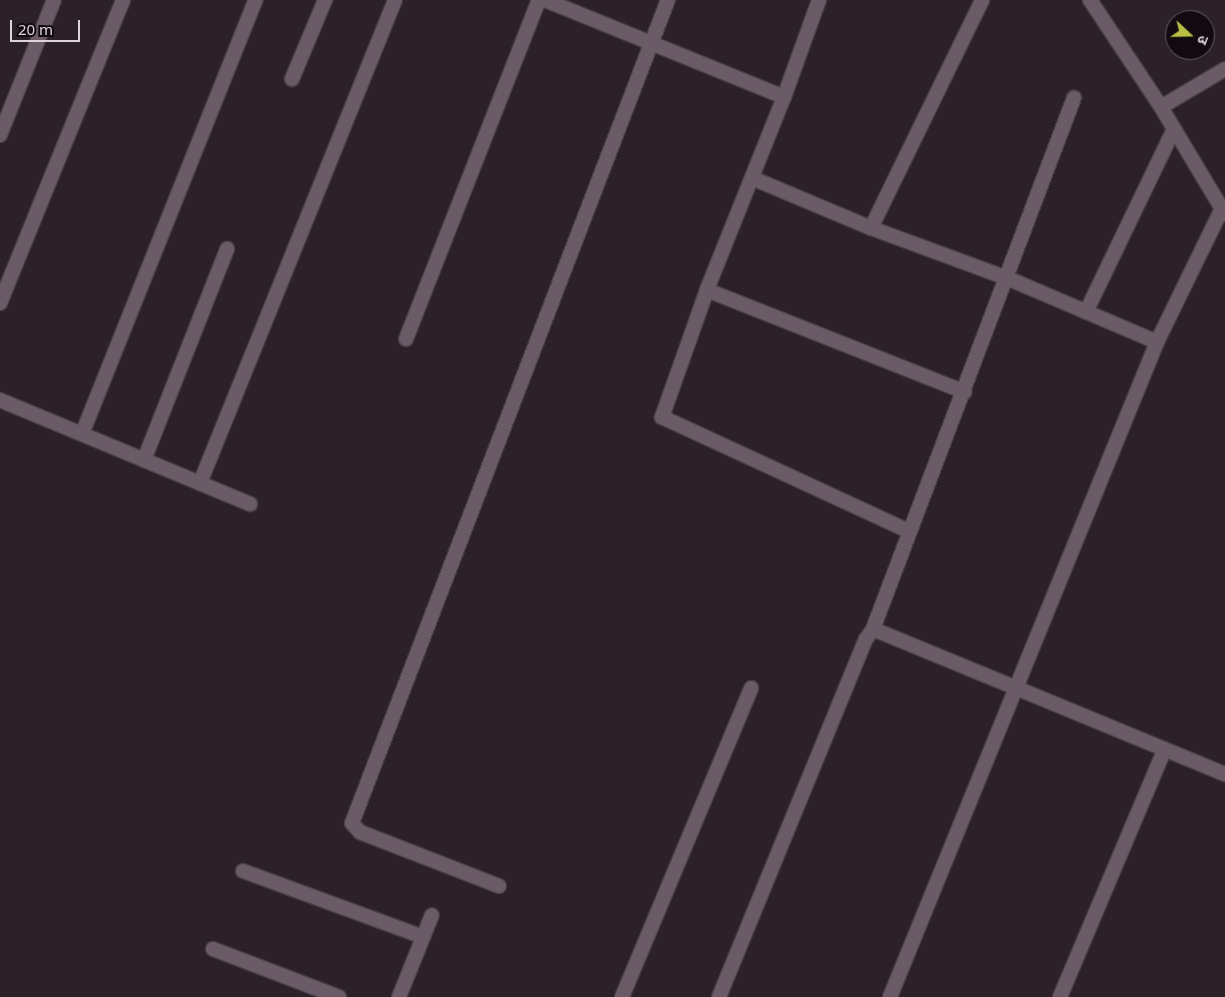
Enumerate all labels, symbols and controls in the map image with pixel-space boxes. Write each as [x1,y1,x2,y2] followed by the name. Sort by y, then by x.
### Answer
[12,10,82,42] scale bar
[1165,10,1215,60] north arrow
[18,19,53,39] text: 20 m
[1193,33,1214,47] text: उ

